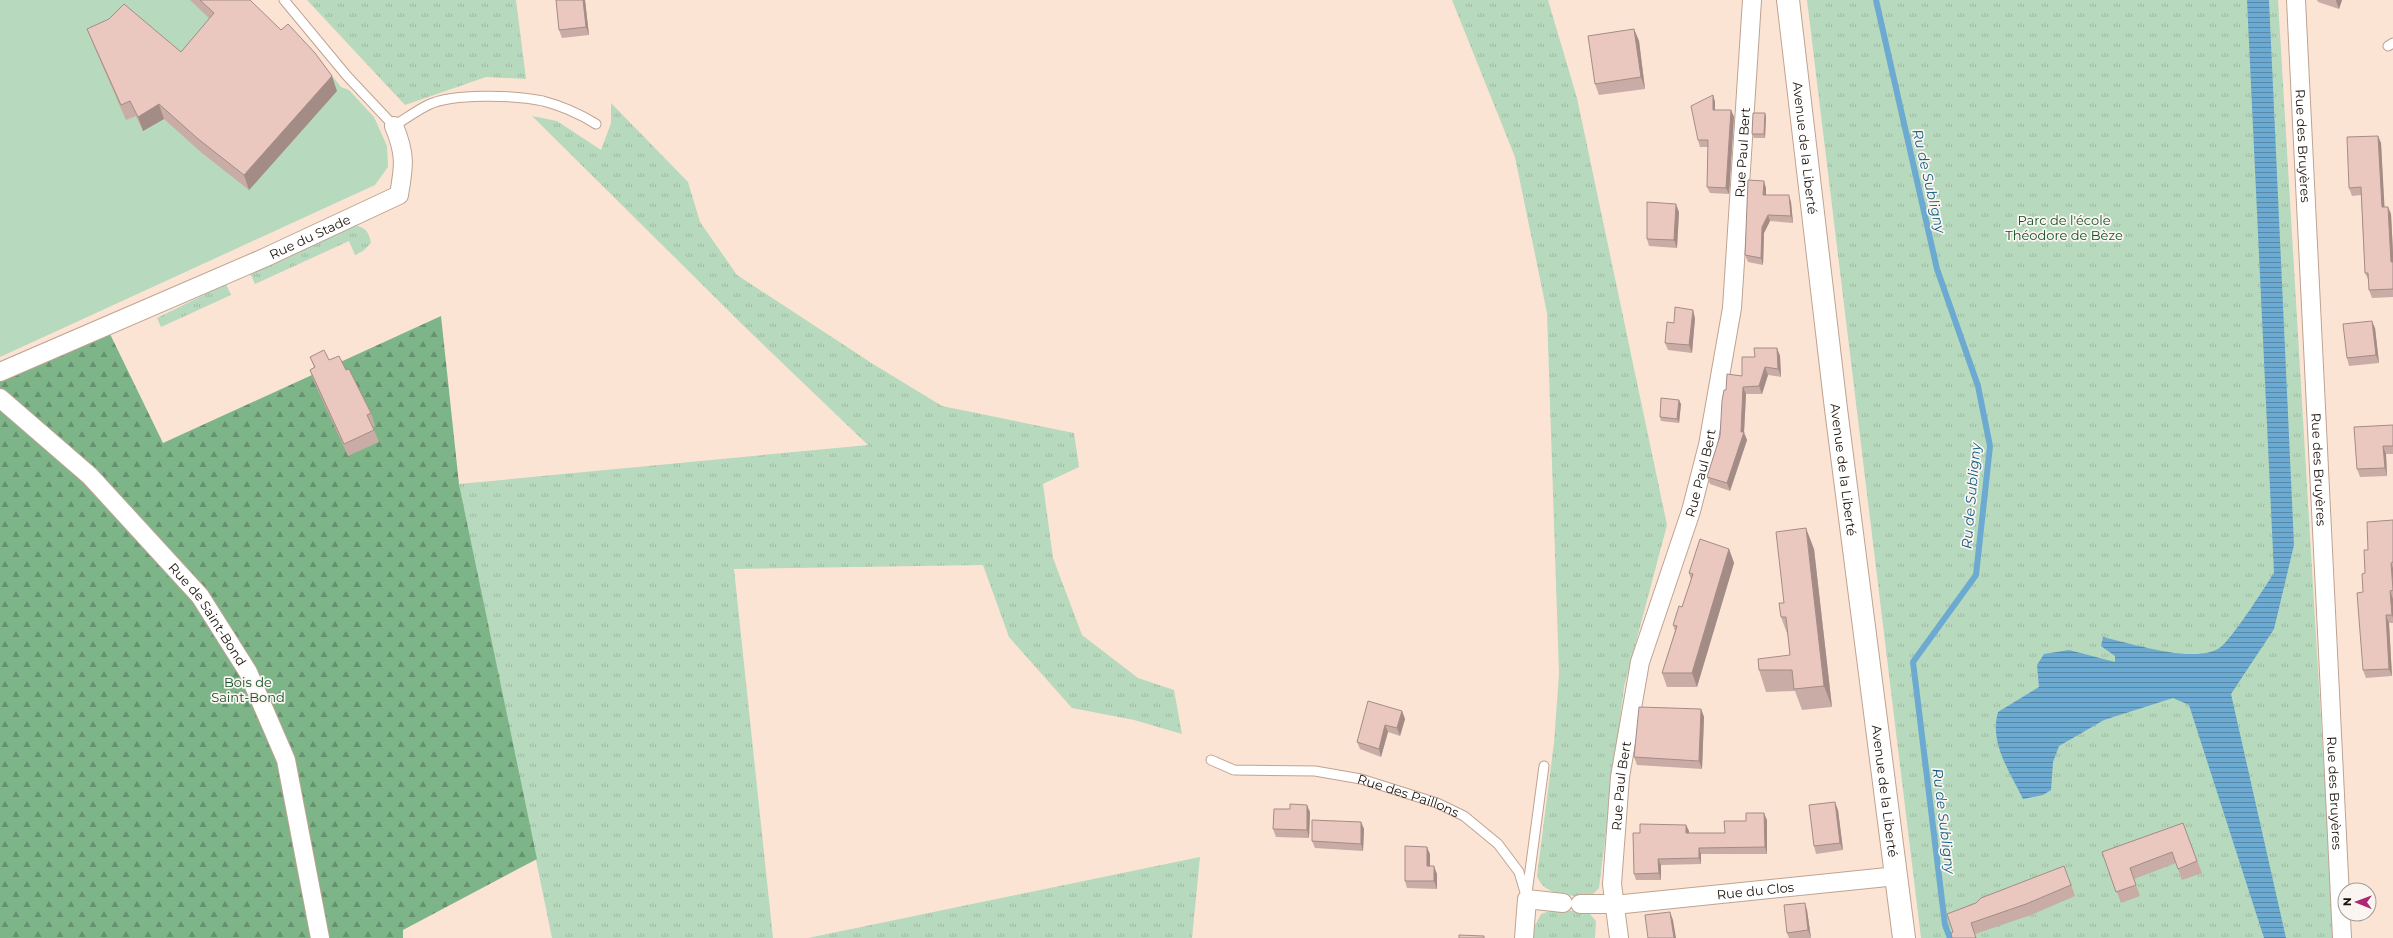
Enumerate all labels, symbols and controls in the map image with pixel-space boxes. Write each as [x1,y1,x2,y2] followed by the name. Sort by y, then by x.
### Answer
[1790,81,1821,215] street label: Avenue de la Liberté
[2292,89,2314,203] street label: Rue des Bruyères
[1731,107,1753,198] street label: Rue Paul Bert
[1908,127,1950,236] water label: Ru de Subligny
[267,211,353,262] street label: Rue du Stade
[2005,212,2123,243] park label: Parc de l'école Théodore de Bèze
[1827,403,1860,537] street label: Avenue de la Liberté
[2308,412,2330,527] street label: Rue des Bruyères
[1682,428,1719,519] street label: Rue Paul Bert
[1957,441,1985,550] water label: Ru de Subligny
[165,559,250,669] street label: Rue de Saint-Bond
[211,674,285,705] park label: Bois de Saint-Bond
[1869,724,1902,858] street label: Avenue de la Liberté
[2324,736,2346,850] street label: Rue des Bruyères
[1608,740,1634,831] street label: Rue Paul Bert
[1929,767,1960,876] water label: Ru de Subligny
[1356,770,1462,821] street label: Rue des Paillons
[1716,879,1795,902] street label: Rue du Clos
[2337,882,2377,922] north arrow
[2340,897,2354,906] text: N

